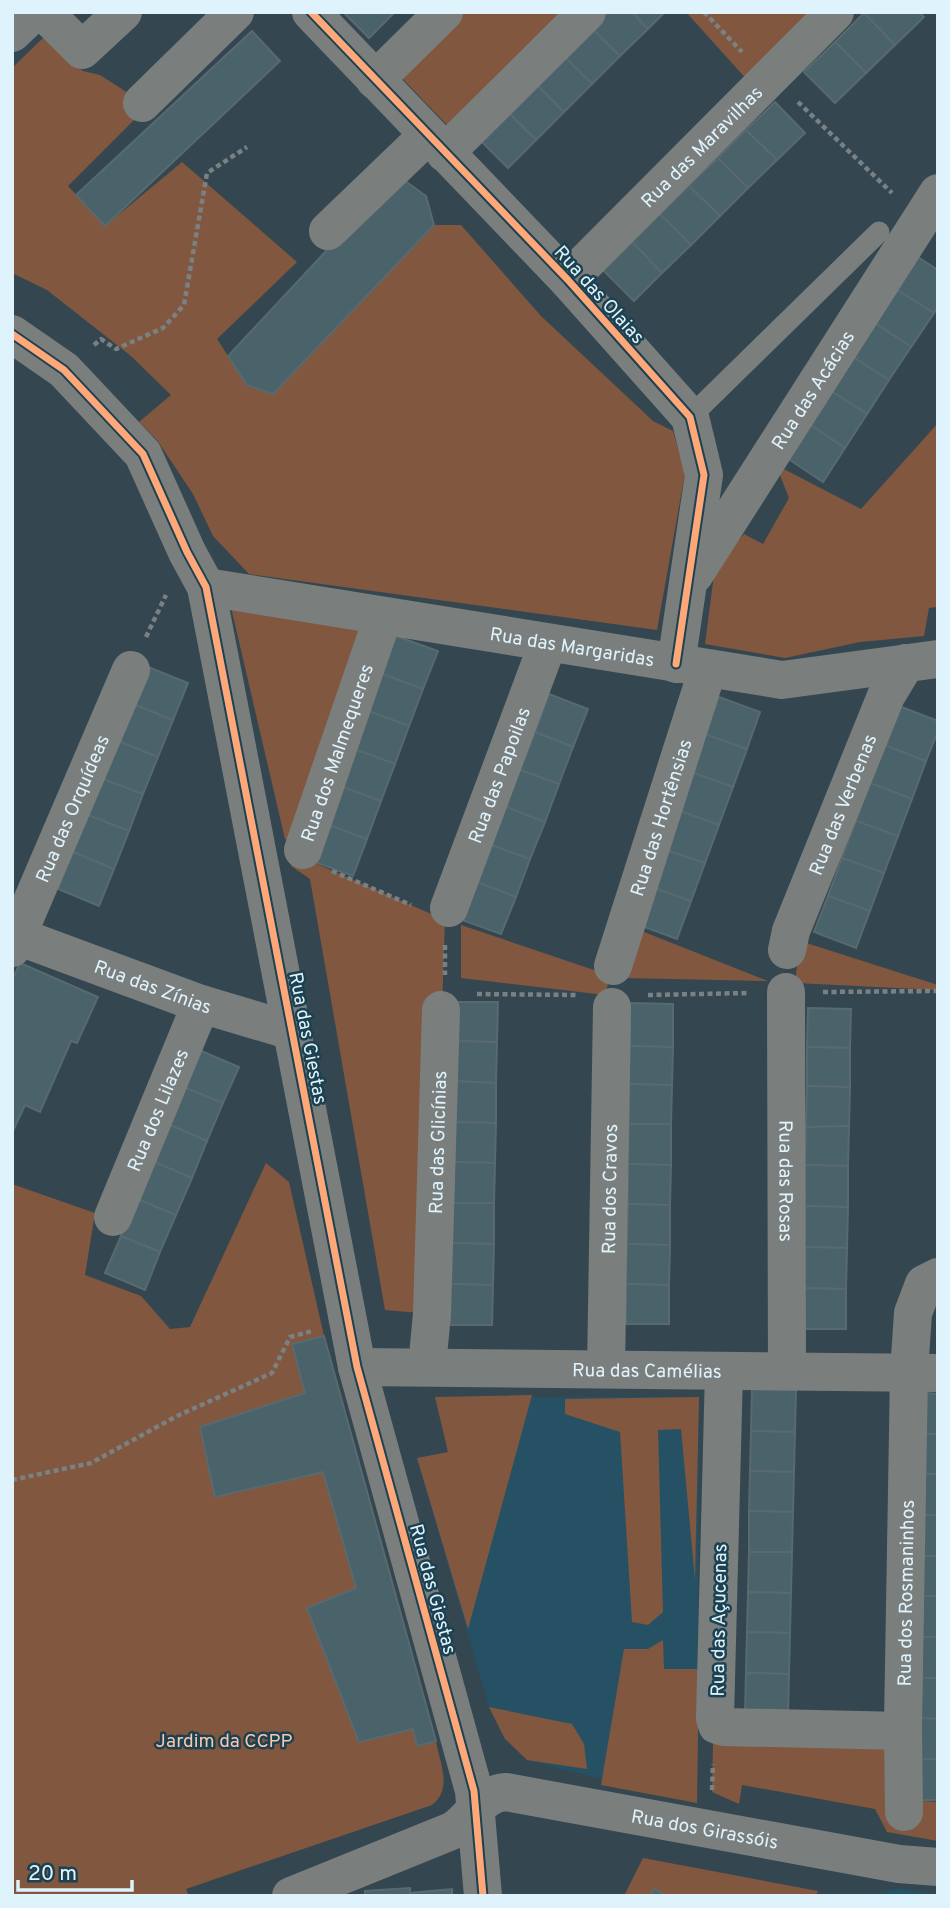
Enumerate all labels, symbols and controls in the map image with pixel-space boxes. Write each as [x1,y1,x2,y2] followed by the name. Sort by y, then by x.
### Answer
[637,81,769,214] street label: Rua das Maravilhas
[548,241,649,350] street label: Rua das Olaias
[767,327,861,455] street label: Rua das Acácias
[488,623,656,673] street label: Rua das Margaridas
[297,661,380,845] street label: Rua dos Malmequeres
[464,704,537,847] street label: Rua das Papoilas
[31,731,116,887] street label: Rua das Orquídeas
[805,731,883,879] street label: Rua das Verbenas
[626,736,699,900] street label: Rua das Hortênsias
[90,955,214,1020] street label: Rua das Zínias
[282,970,332,1107] street label: Rua das Giestas
[123,1045,195,1176] street label: Rua dos Lilazes
[425,1070,453,1214] street label: Rua das Glicínias
[772,1120,797,1242] street label: Rua das Rosas
[598,1124,624,1254] street label: Rua dos Cravos
[572,1359,722,1385] street label: Rua das Camélias
[894,1500,921,1687] street label: Rua dos Rosmaninhos
[403,1522,461,1657] street label: Rua das Giestas
[707,1543,733,1697] street label: Rua das Açucenas
[156,1730,292,1754] park label: Jardim da CCPP
[629,1805,780,1856] street label: Rua dos Girassóis
[18,1848,131,1892] scale bar
[28,1861,77,1888] text: 20 m

